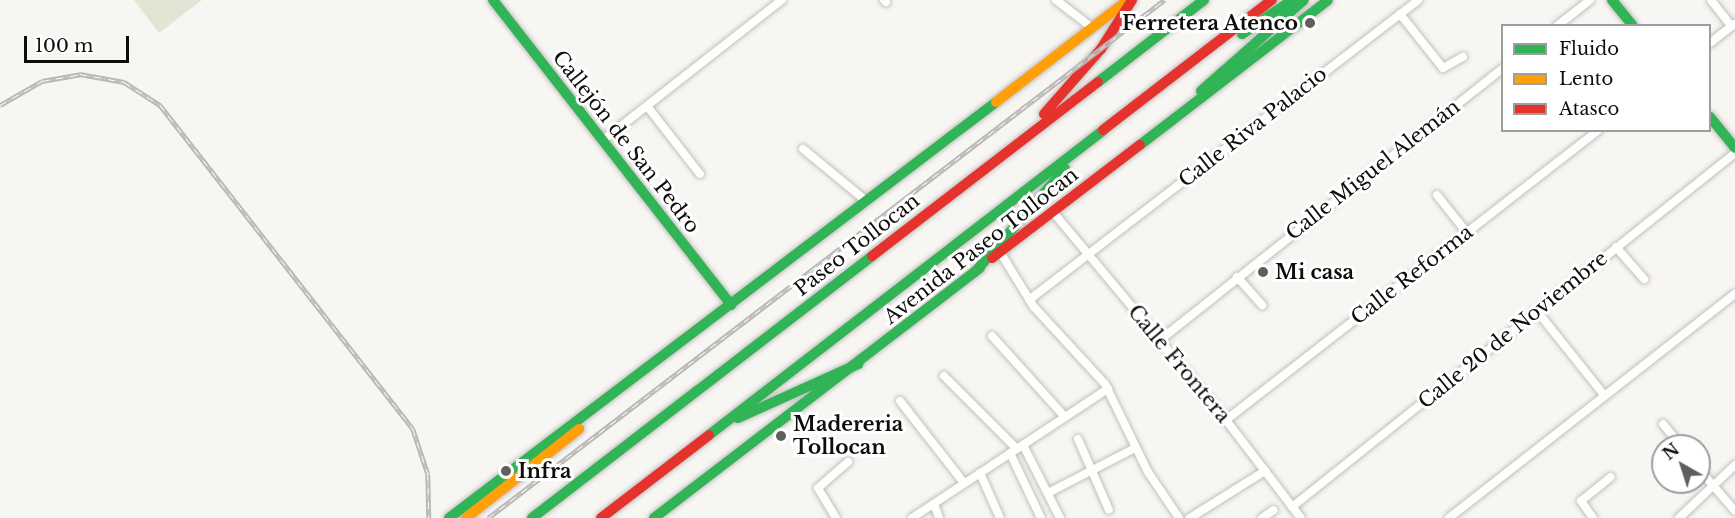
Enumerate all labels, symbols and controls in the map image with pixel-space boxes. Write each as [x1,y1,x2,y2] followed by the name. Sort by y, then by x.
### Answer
[1121,11,1298,35] place label: Ferretera Atenco
[1303,16,1317,30] marker: Ferretera Atenco
[27,24,132,62] scale bar
[1501,24,1711,132] legend
[35,35,93,57] text: 100 m
[1559,38,1619,60] text: Fluido
[547,46,705,238] street label: Callejón de San Pedro
[1174,62,1332,192] street label: Calle Riva Palacio
[1559,68,1613,90] text: Lento
[1281,94,1465,246] street label: Calle Miguel Alemán
[1559,98,1619,120] text: Atasco
[879,162,1083,330] street label: Avenida Paseo Tollocan
[790,189,924,301] street label: Paseo Tollocan
[1346,220,1478,330] street label: Calle Reforma
[1414,246,1612,414] street label: Calle 20 de Noviembre
[1275,260,1354,284] place label: Mi casa
[1256,265,1270,279] marker: Mi casa
[1123,300,1235,428] street label: Calle Frontera
[793,412,903,459] place label: Madereria Tollocan
[774,429,788,443] marker: Madereria Tollocan
[1651,434,1711,494] north arrow
[1659,439,1683,464] text: N
[518,459,571,483] place label: Infra
[499,464,513,478] marker: Infra

